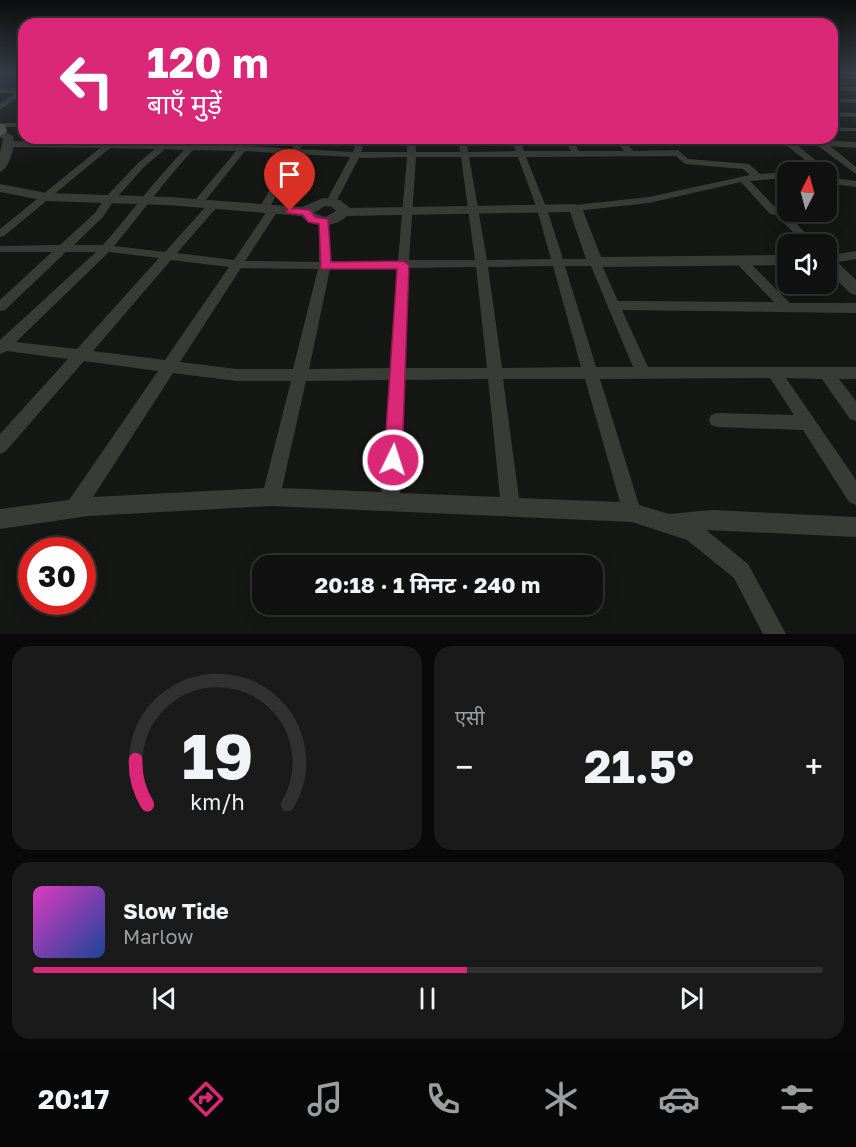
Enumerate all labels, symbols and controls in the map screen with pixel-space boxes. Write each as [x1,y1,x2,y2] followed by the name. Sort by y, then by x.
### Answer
[147,37,269,87] text: 120 m
[48,42,126,120] icon: left
[147,88,222,120] text: बाएँ मुड़ें
[264,149,315,211] pin
[273,158,306,191] icon: arrive
[777,162,837,222] north arrow
[777,162,837,294] map controls
[777,234,837,294] button: sound
[361,428,425,492] position arrow
[18,537,96,615] speed limit sign: 30
[315,571,540,598] text: 20:18 · 1 मिनट · 240 m
[455,705,485,729] text: एसी
[181,718,253,793] text: 19
[584,739,694,793] text: 21.5°
[455,747,473,786] text: −
[805,747,823,786] text: +
[190,789,244,815] text: km/h
[123,897,229,924] text: Slow Tide
[123,924,194,948] text: Marlow
[148,982,181,1015] icon: previous
[411,982,444,1015] icon: pause
[675,982,708,1015] icon: next
[185,1078,227,1120] icon: directions
[304,1078,346,1120] icon: music
[422,1078,464,1120] icon: phone
[540,1078,582,1120] icon: climate
[658,1078,700,1120] icon: car
[776,1078,818,1120] icon: filters
[38,1083,109,1115] text: 20:17

